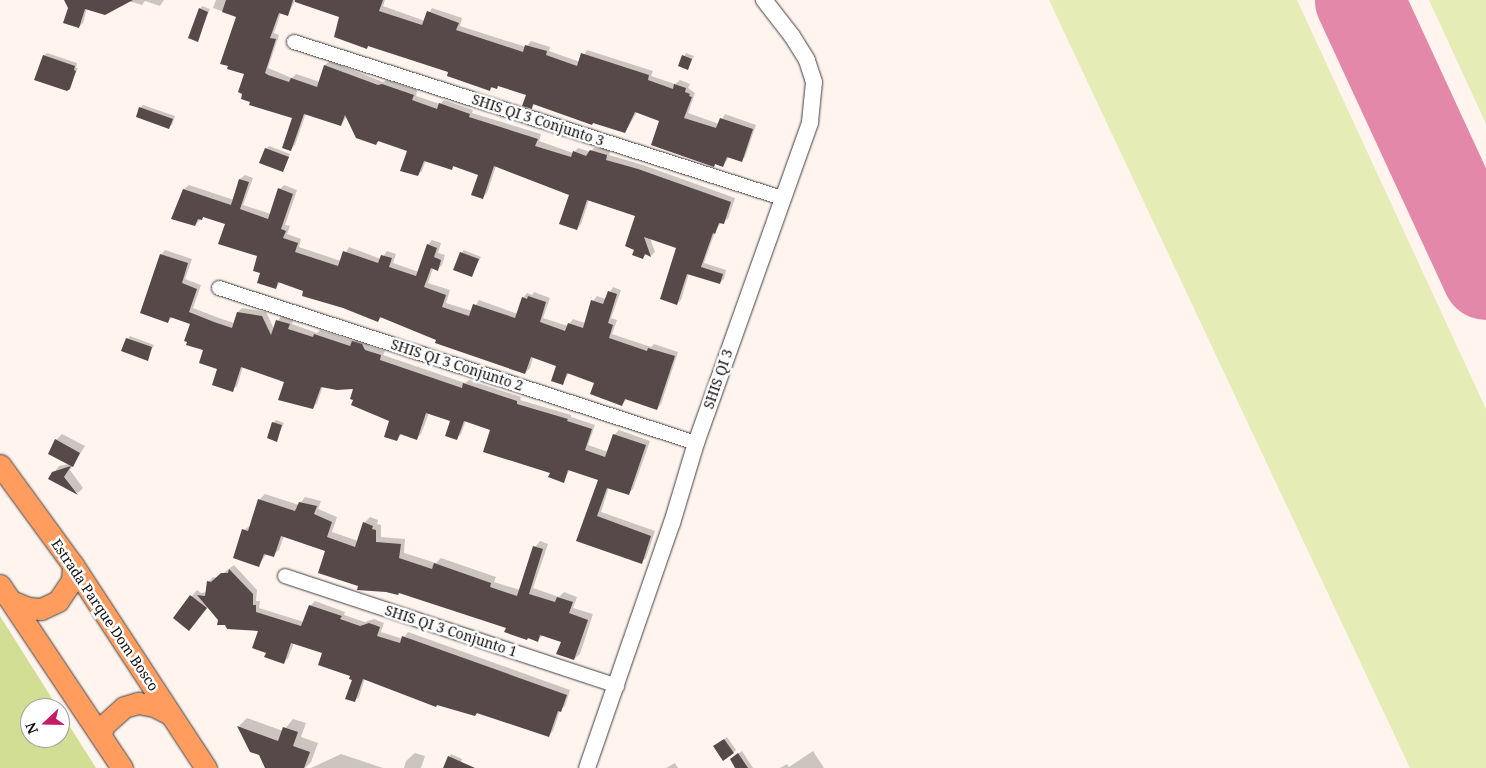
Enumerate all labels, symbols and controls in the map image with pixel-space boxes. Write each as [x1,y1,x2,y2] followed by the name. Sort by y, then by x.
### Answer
[470,91,606,149] street label: SHIS QI 3 Conjunto 3
[389,336,525,394] street label: SHIS QI 3 Conjunto 2
[700,347,736,411] street label: SHIS QI 3
[48,536,162,694] street label: Estrada Parque Dom Bosco
[383,602,519,660] street label: SHIS QI 3 Conjunto 1
[20,698,70,748] north arrow
[21,720,42,737] text: N

